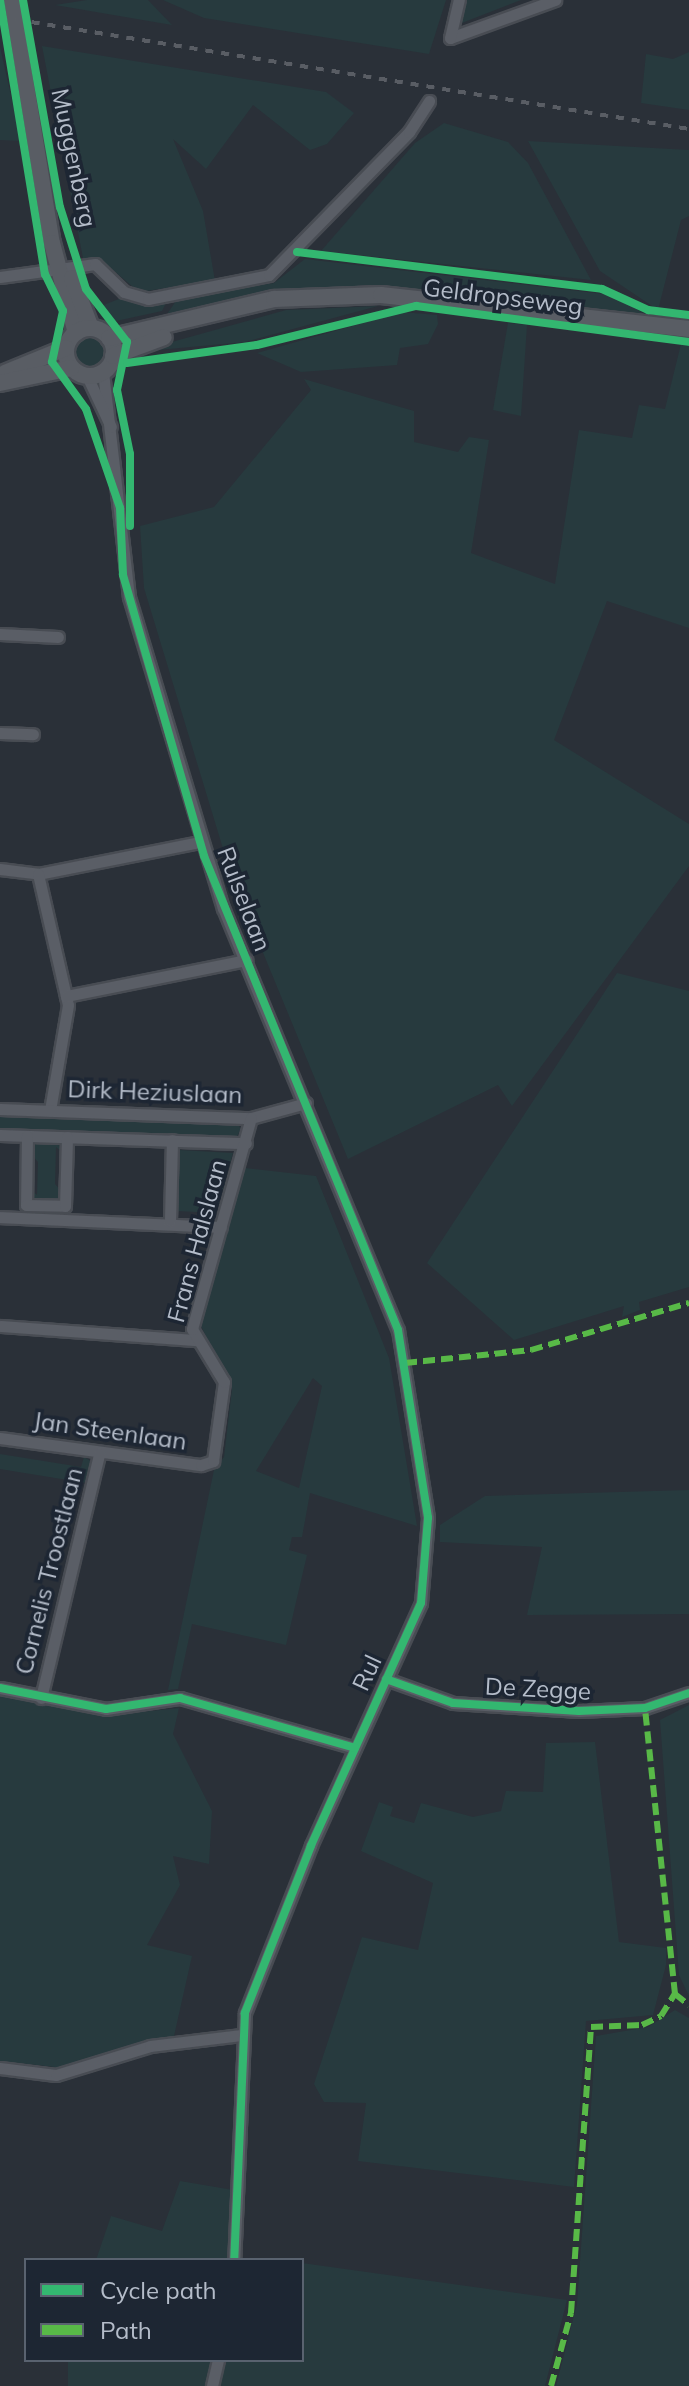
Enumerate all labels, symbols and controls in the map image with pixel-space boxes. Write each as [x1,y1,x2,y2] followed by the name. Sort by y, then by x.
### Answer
[45,86,103,230] street label: Muggenberg
[422,273,584,321] street label: Geldropseweg
[211,843,277,955] street label: Rulselaan
[67,1075,243,1109] street label: Dirk Heziuslaan
[161,1156,233,1326] street label: Frans Halslaan
[31,1406,189,1456] street label: Jan Steenlaan
[9,1465,89,1677] street label: Cornelis Troostlaan
[346,1651,388,1695] street label: Rul
[484,1672,592,1706] street label: De Zegge
[24,2258,304,2362] legend
[100,2275,217,2305] text: Cycle path
[100,2315,152,2345] text: Path

